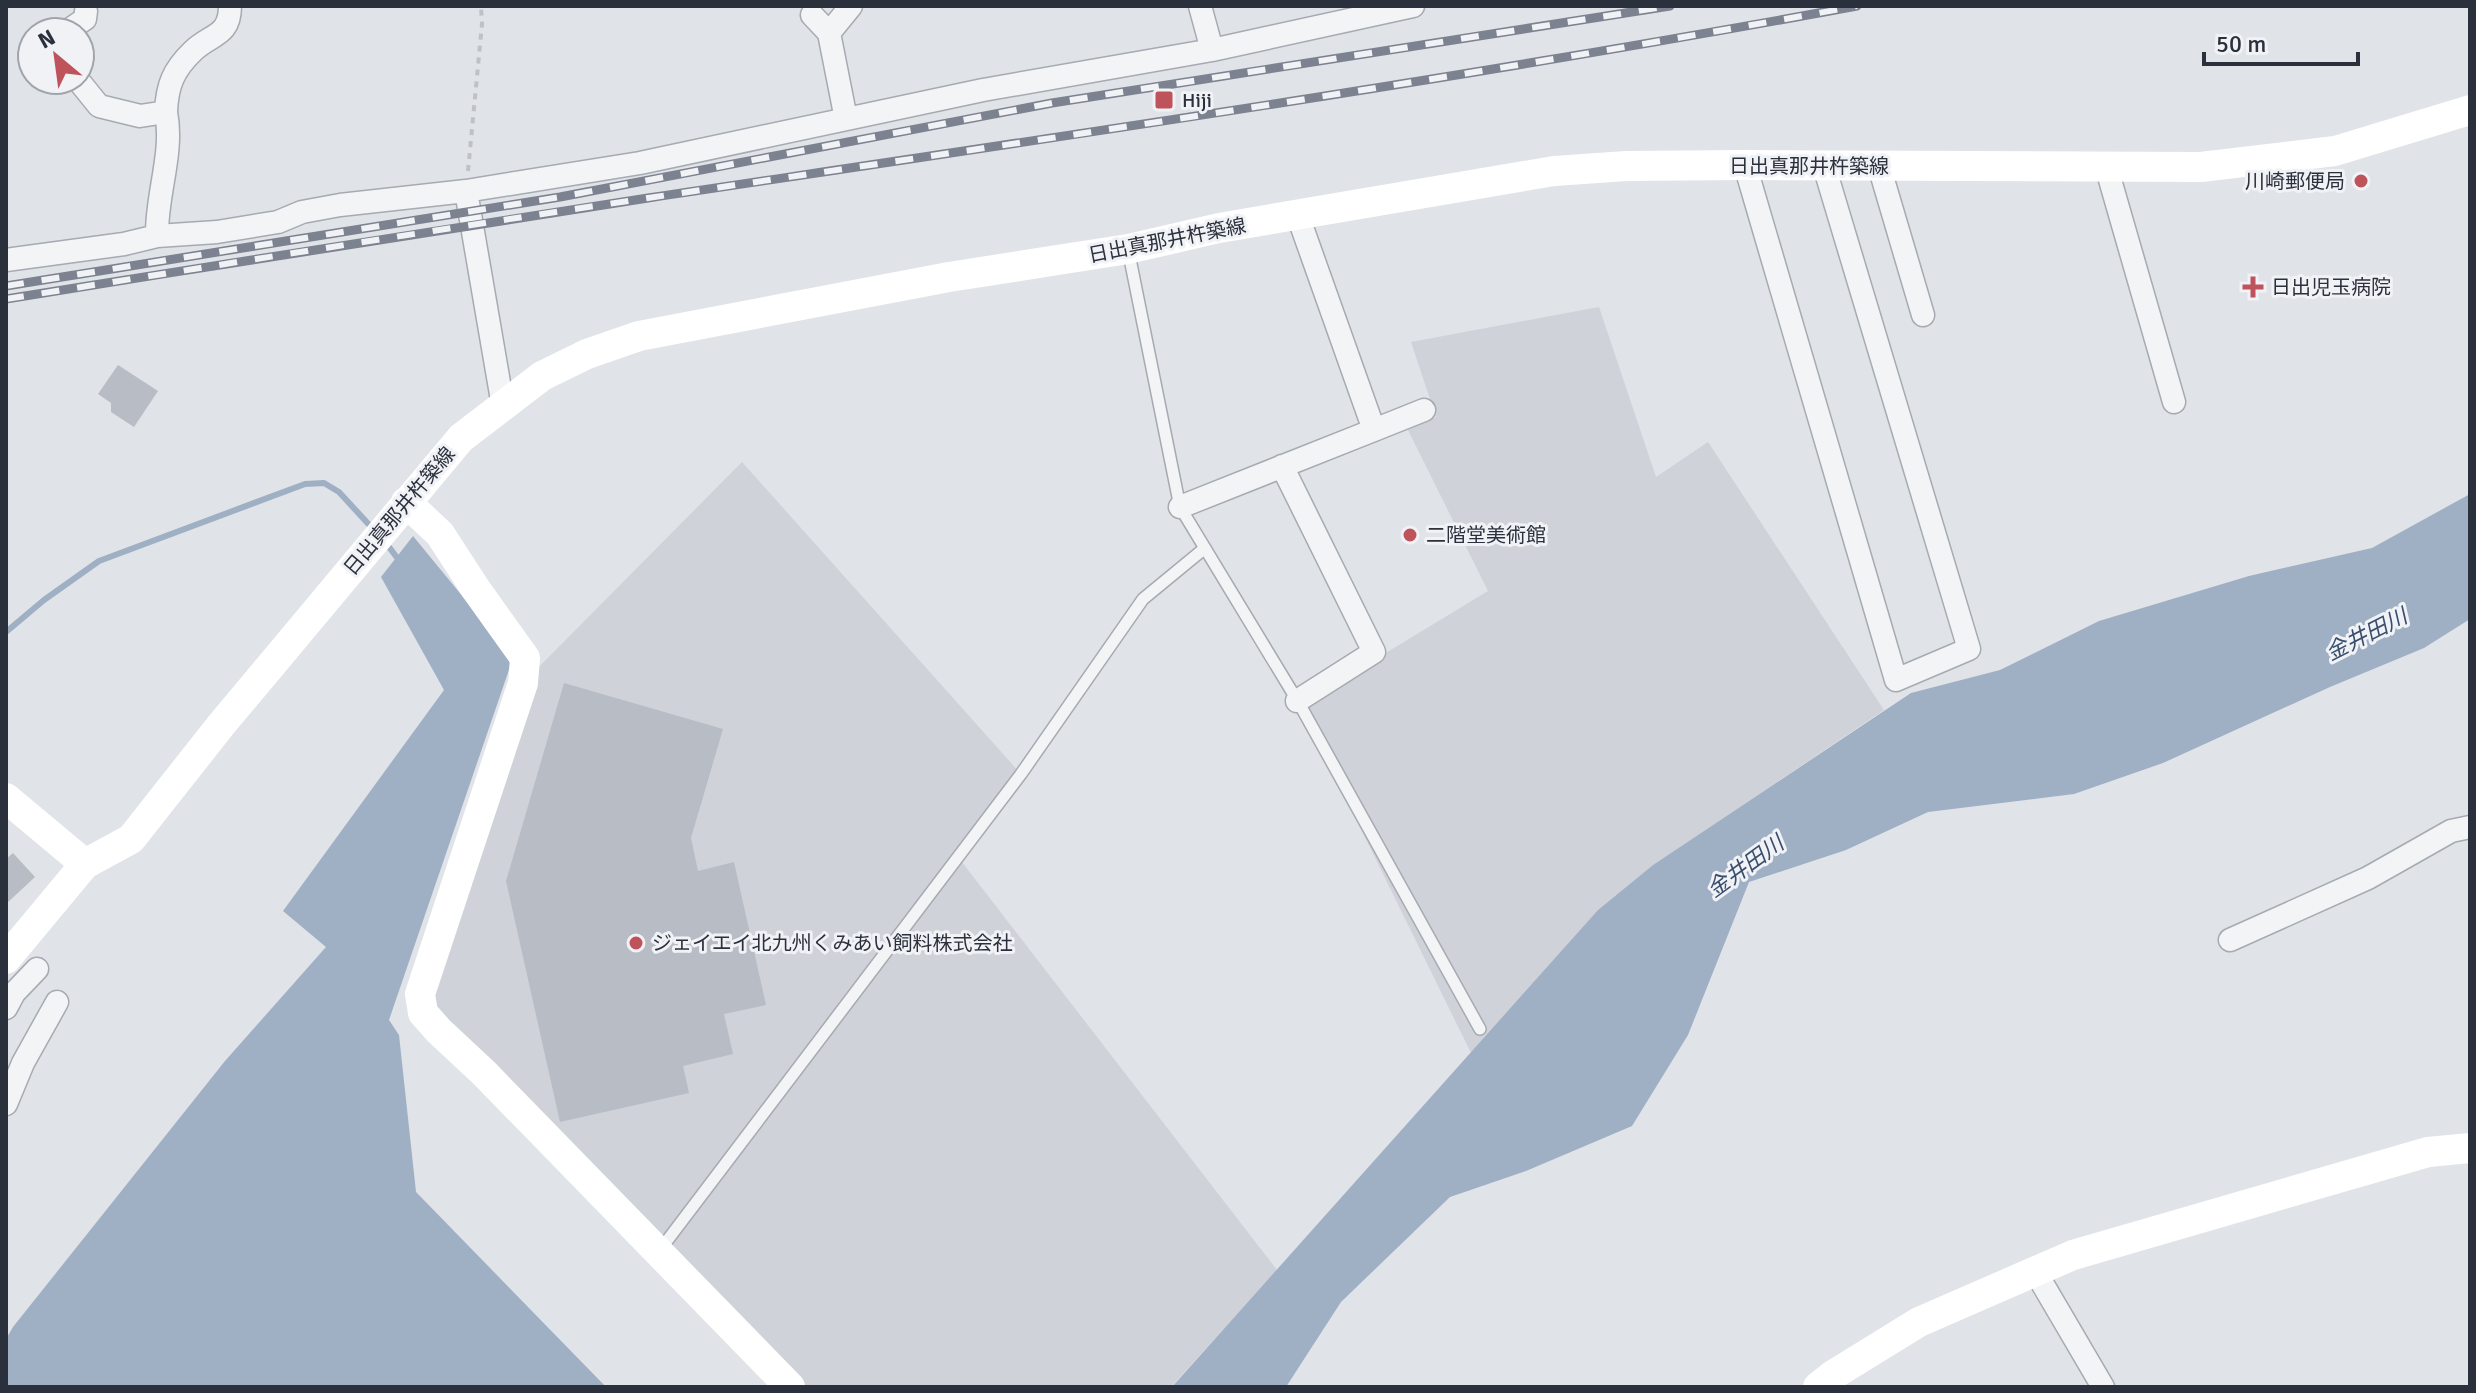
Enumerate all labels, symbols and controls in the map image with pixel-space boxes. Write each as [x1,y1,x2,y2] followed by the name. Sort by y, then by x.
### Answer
[16,16,96,96] north arrow
[2204,16,2358,66] scale bar
[33,23,60,54] text: N
[2216,29,2266,59] text: 50 m
[1182,88,1212,113] place label: Hiji
[1153,89,1175,111] marker: Hiji
[1729,154,1889,179] street label: 日出真那井杵築線
[2245,169,2345,194] place label: 川崎郵便局
[2352,172,2370,190] marker: 川崎郵便局
[1086,213,1248,268] street label: 日出真那井杵築線
[2271,275,2391,300] place label: 日出児玉病院
[2242,276,2264,298] marker: 日出児玉病院
[338,442,460,581] street label: 日出真那井杵築線
[1426,523,1546,548] place label: 二階堂美術館
[1401,526,1419,544] marker: 二階堂美術館
[2321,602,2413,666] water label: 金井田川
[1702,828,1790,903] water label: 金井田川
[652,931,1013,956] place label: ジェイエイ北九州くみあい飼料株式会社
[627,934,645,952] marker: ジェイエイ北九州くみあい飼料株式会社

